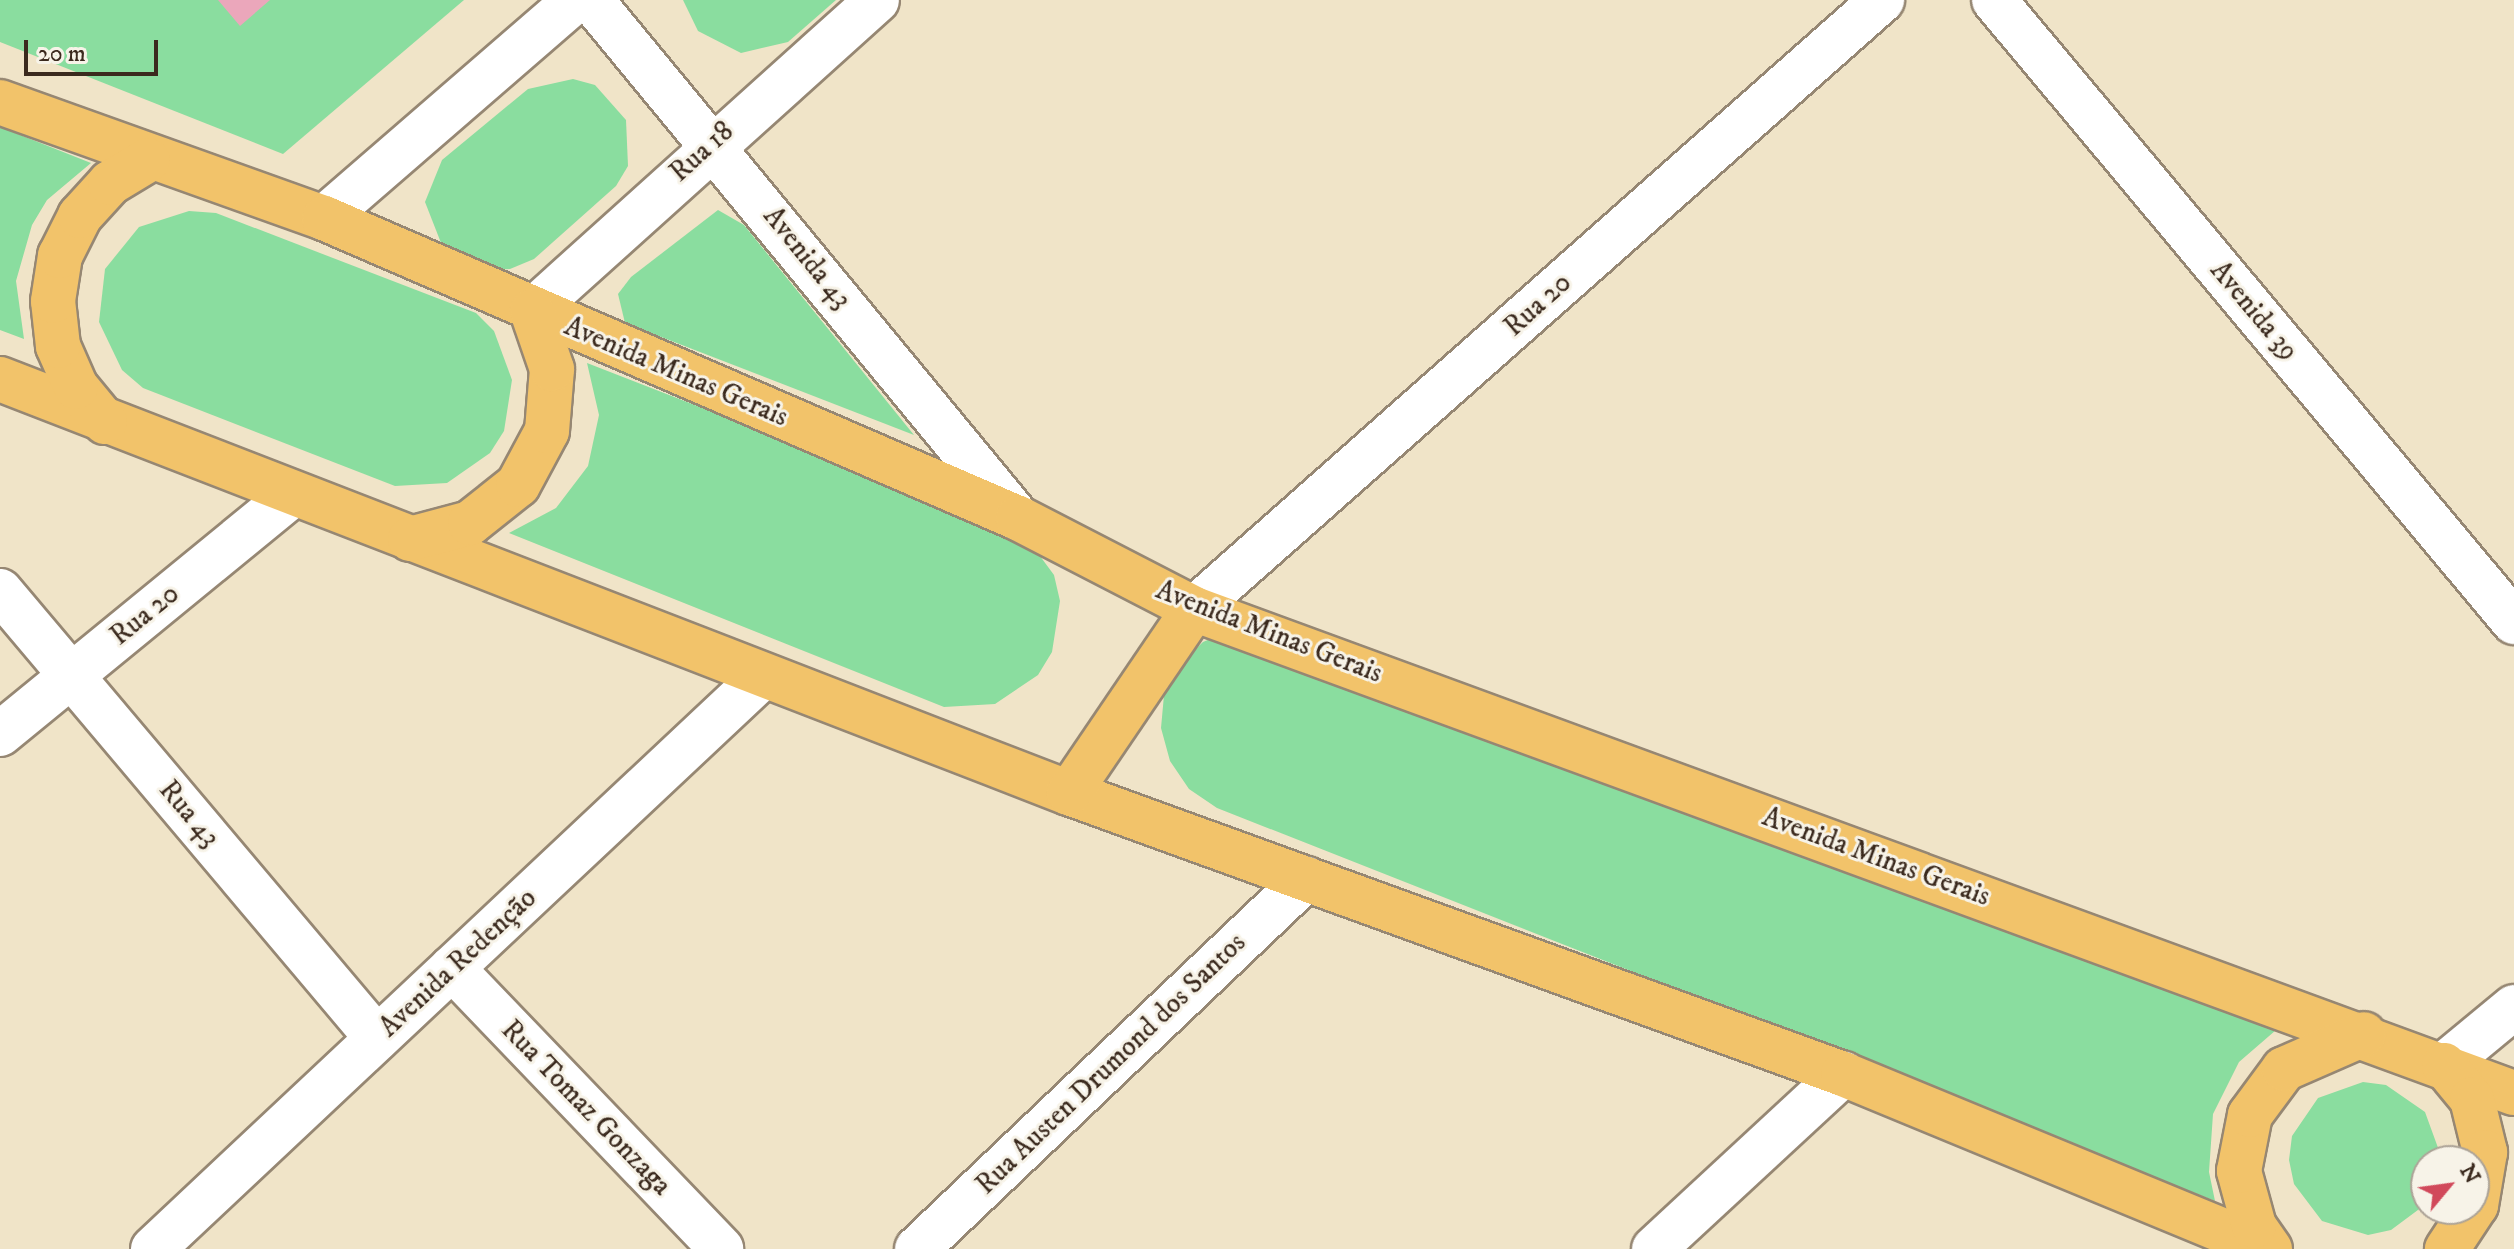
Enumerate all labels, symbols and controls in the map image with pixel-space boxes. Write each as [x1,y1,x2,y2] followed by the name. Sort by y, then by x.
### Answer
[28,24,162,74] scale bar
[38,39,86,69] text: 20 m
[663,115,741,189] street label: Rua 18
[756,200,858,316] street label: Avenida 43
[2203,255,2305,367] street label: Avenida 39
[1497,266,1579,344] street label: Rua 20
[559,310,793,434] street label: Avenida Minas Gerais
[1151,573,1387,691] street label: Avenida Minas Gerais
[104,577,186,653] street label: Rua 20
[152,774,226,854] street label: Rua 43
[1758,800,1994,914] street label: Avenida Minas Gerais
[372,882,544,1044] street label: Avenida Redenção
[969,926,1253,1202] street label: Rua Austen Drumond dos Santos
[494,1013,678,1203] street label: Rua Tomaz Gonzaga
[2410,1145,2490,1225] north arrow
[2453,1160,2486,1189] text: N

